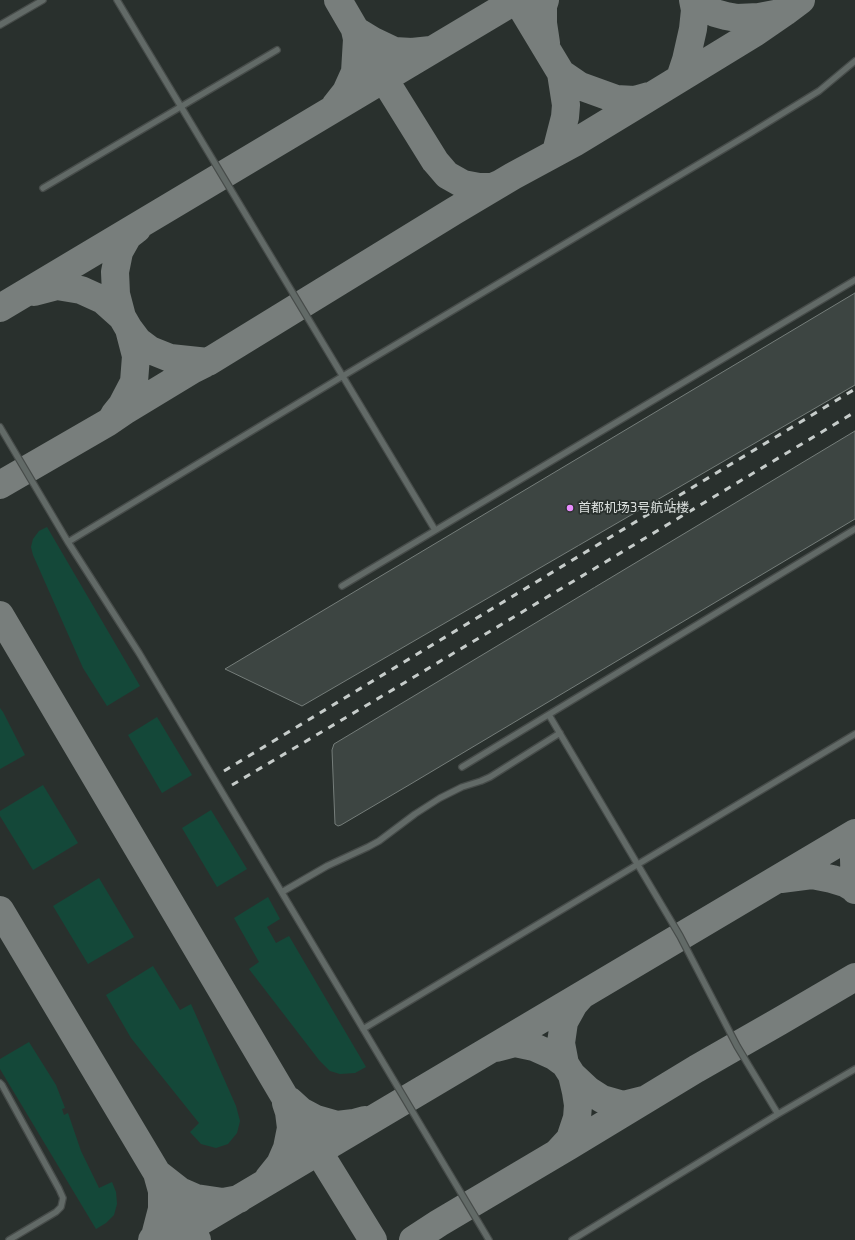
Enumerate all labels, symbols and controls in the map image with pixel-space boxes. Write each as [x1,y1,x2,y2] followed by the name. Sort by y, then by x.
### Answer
[578,500,689,516] place label: 首都机场3号航站楼
[565,503,575,513] marker: 首都机场3号航站楼

